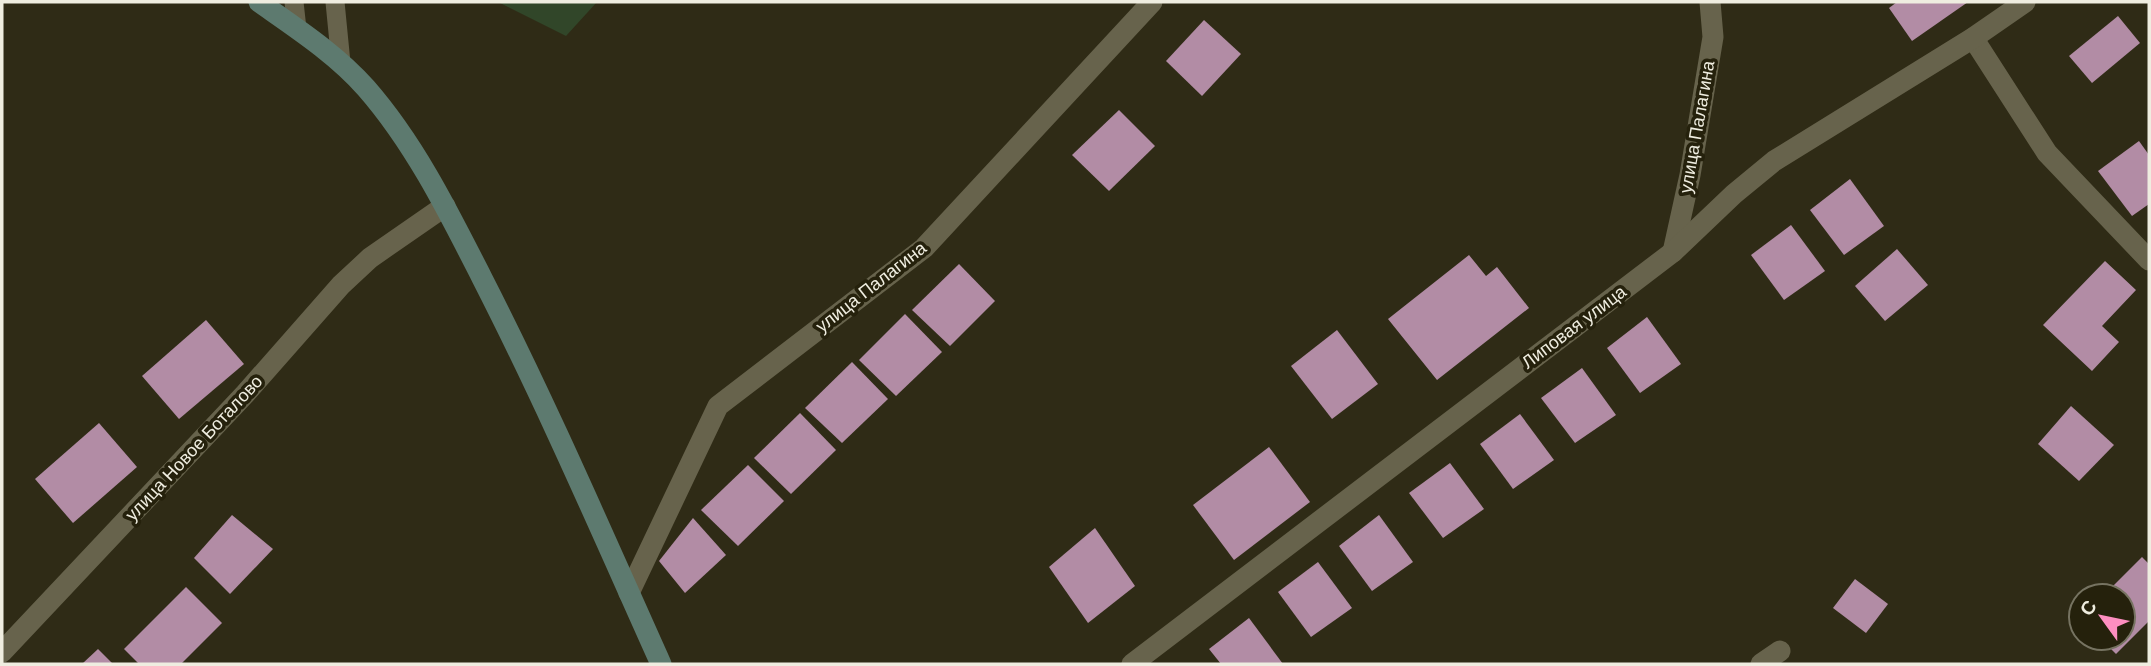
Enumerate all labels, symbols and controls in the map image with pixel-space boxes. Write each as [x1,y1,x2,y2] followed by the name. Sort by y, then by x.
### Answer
[1675,58,1719,195] street label: улица Палагина
[812,237,931,336] street label: улица Палагина
[1518,281,1631,373] street label: Липовая улица
[121,371,267,525] street label: улица Новое Боталово
[2067,582,2137,652] north arrow
[2076,596,2101,619] text: С

